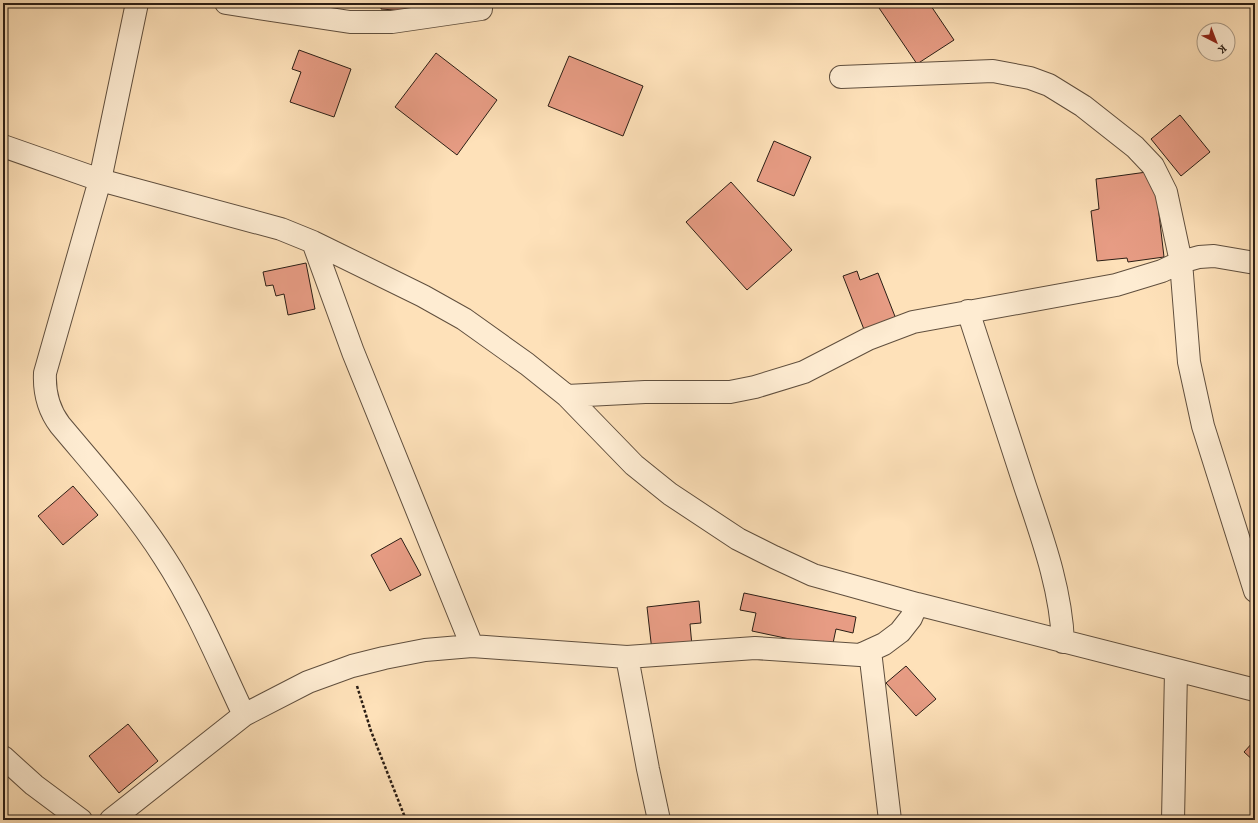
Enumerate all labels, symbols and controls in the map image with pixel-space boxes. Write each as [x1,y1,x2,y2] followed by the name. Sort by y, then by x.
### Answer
[1196,22,1236,62] north arrow
[1214,41,1230,58] text: K

